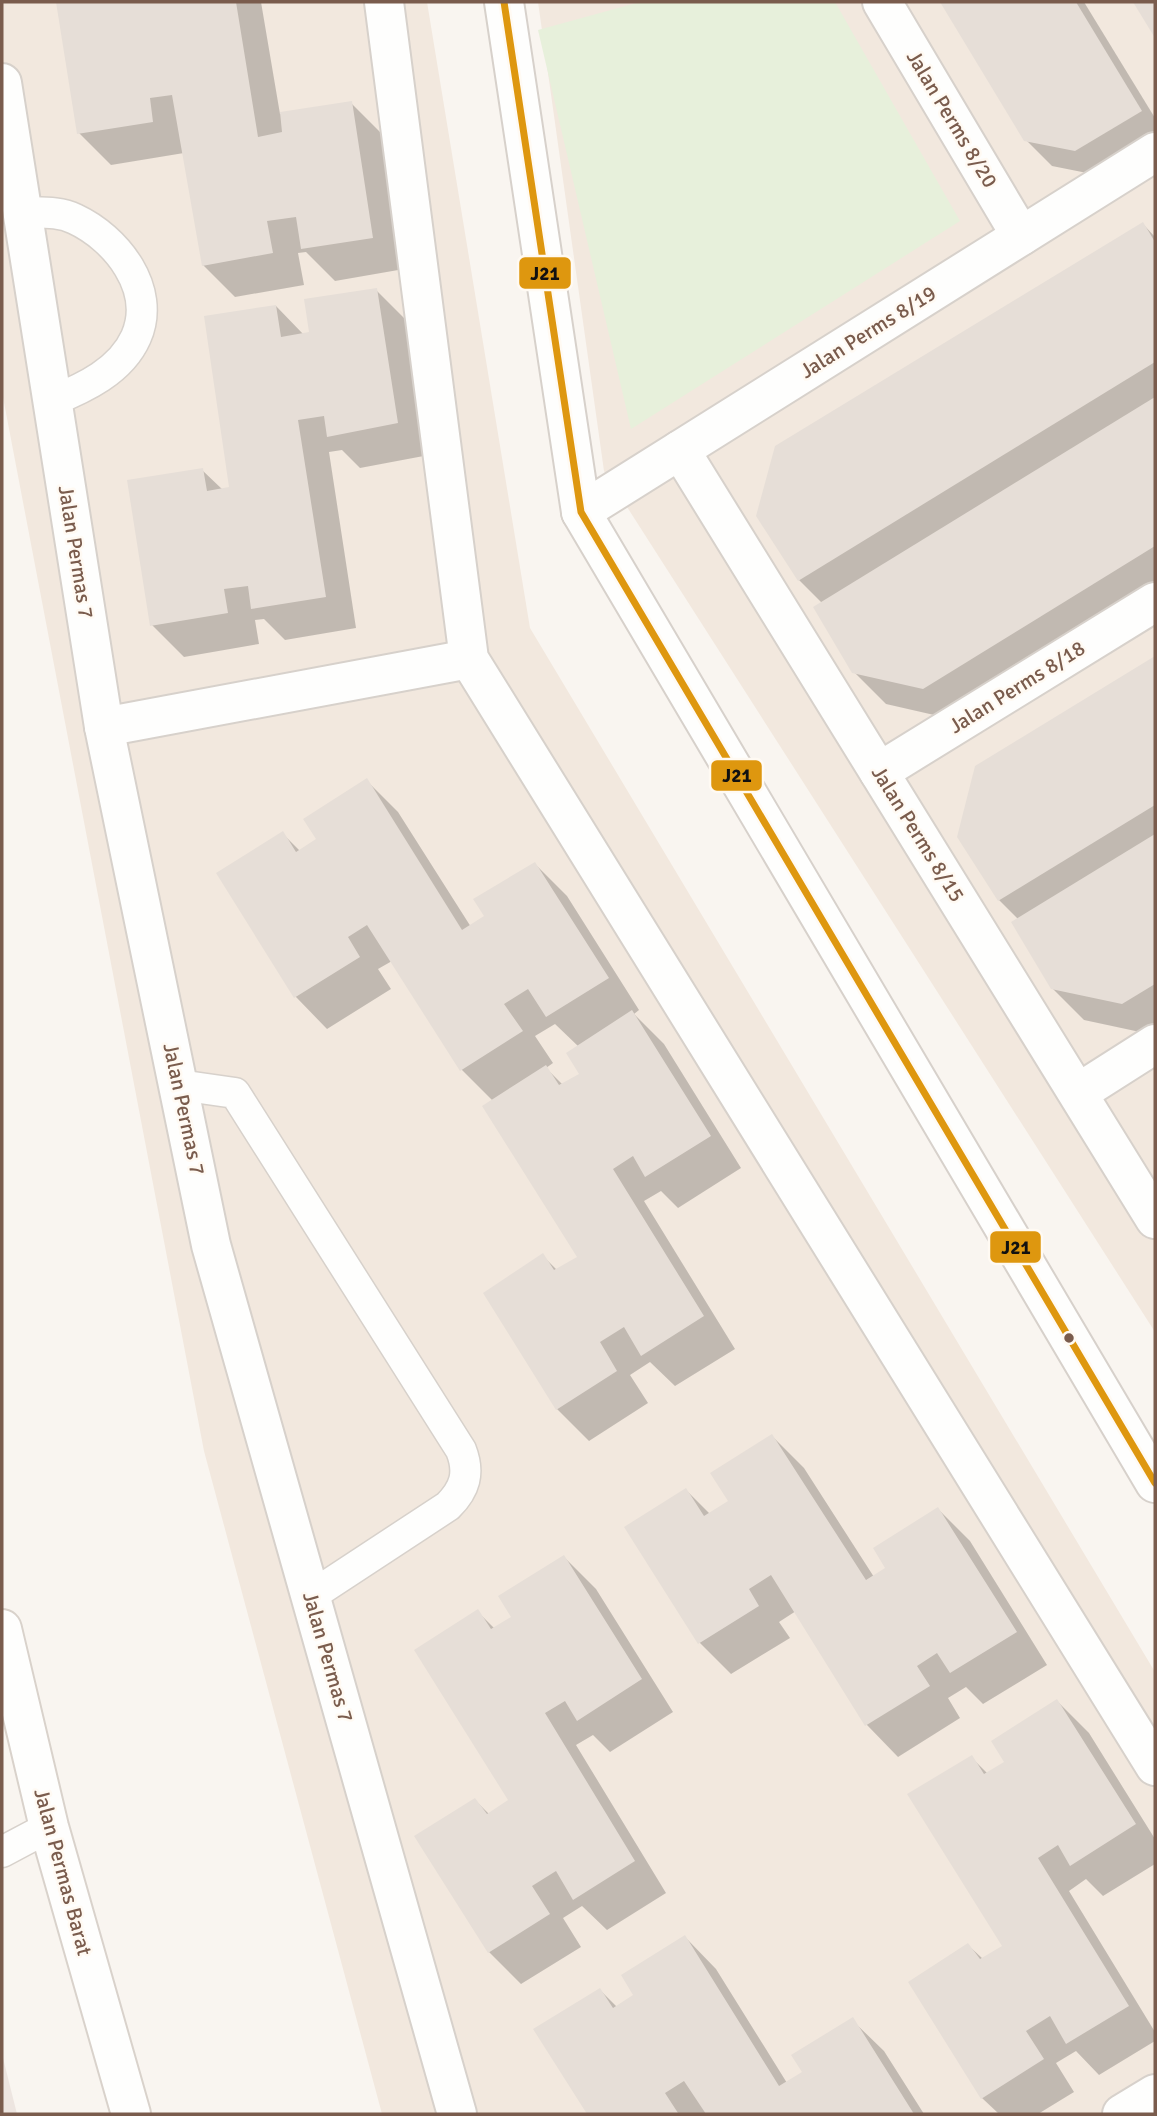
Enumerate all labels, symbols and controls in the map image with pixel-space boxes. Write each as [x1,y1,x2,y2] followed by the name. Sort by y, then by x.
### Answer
[901,46,1003,192] street label: Jalan Perms 8/20
[518,256,572,290] line badge: J21
[530,262,560,286] text: J21
[795,280,941,384] street label: Jalan Perms 8/19
[53,484,99,620] street label: Jalan Permas 7
[944,635,1090,739] street label: Jalan Perms 8/18
[710,759,763,792] line badge: J21
[866,761,970,907] street label: Jalan Perms 8/15
[722,764,752,788] text: J21
[157,1040,211,1178] street label: Jalan Permas 7
[989,1230,1042,1264] line badge: J21
[1001,1236,1031,1260] text: J21
[1062,1331,1076,1345] unlabelled marker
[297,1589,359,1725] street label: Jalan Permas 7
[28,1786,98,1958] street label: Jalan Permas Barat

